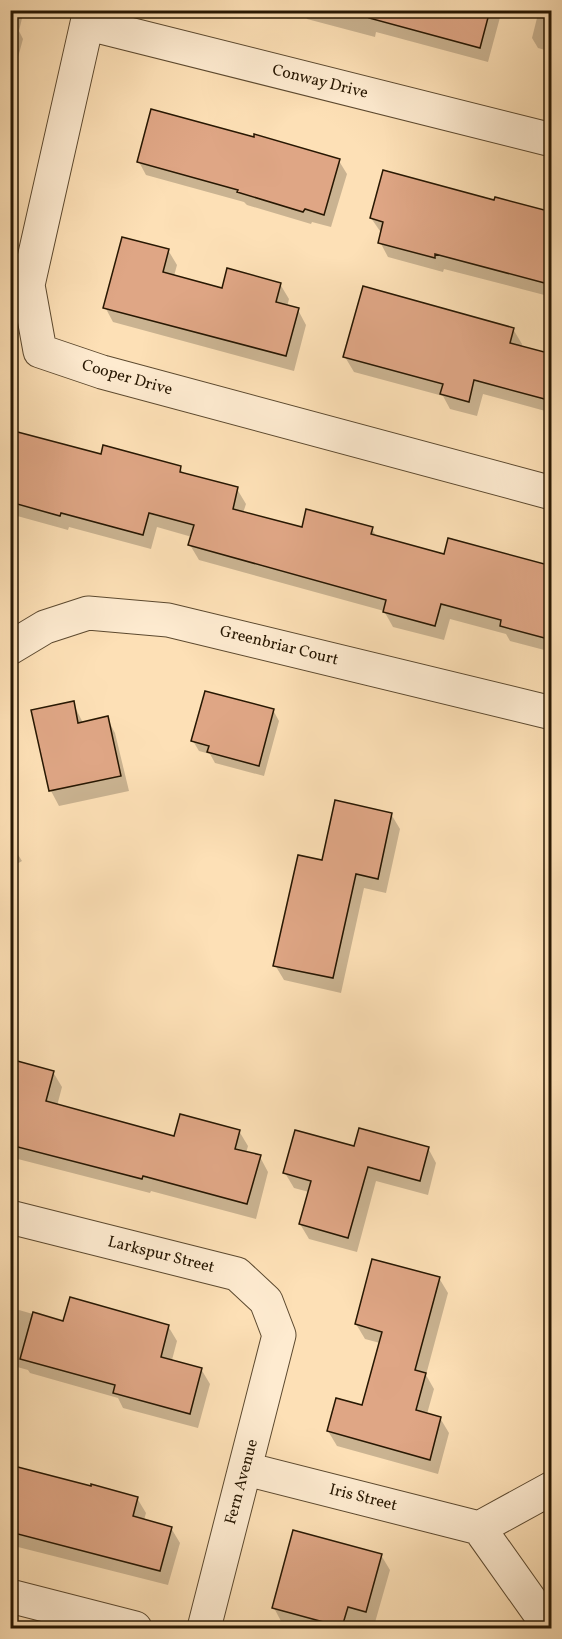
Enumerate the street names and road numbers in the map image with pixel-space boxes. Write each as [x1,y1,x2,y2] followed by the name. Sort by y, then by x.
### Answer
[270,59,370,105] street label: Conway Drive
[79,355,175,401] street label: Cooper Drive
[217,621,341,671] street label: Greenbriar Court
[105,1231,217,1279] street label: Larkspur Street
[220,1437,264,1527] street label: Fern Avenue
[327,1479,400,1517] street label: Iris Street

